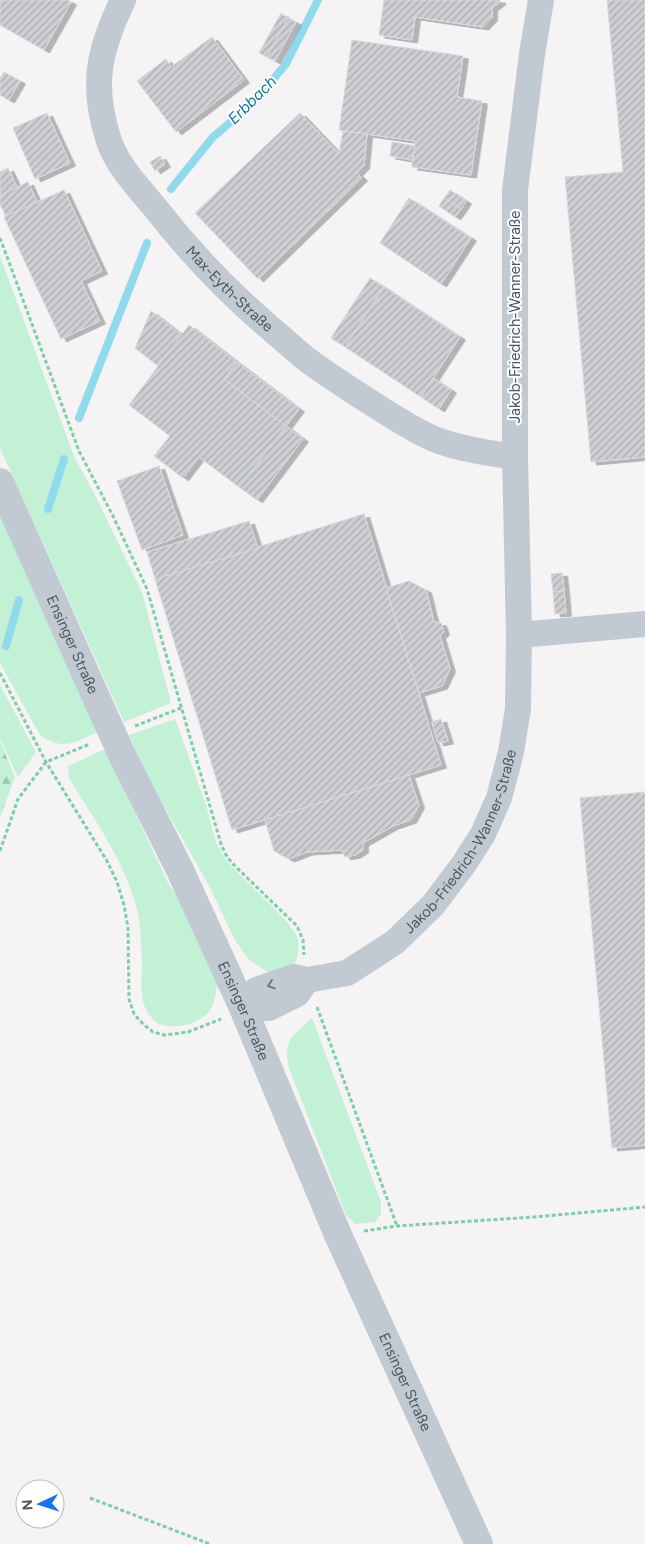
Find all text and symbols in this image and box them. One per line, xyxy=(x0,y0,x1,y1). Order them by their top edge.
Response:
water label: Erbbach xyxy=(224,72,280,128)
street label: Jakob-Friedrich-Wanner-Straße xyxy=(506,211,524,424)
street label: Max-Eyth-Straße xyxy=(182,242,277,336)
street label: Ensinger Straße xyxy=(43,592,102,697)
street label: Jakob-Friedrich-Wanner-Straße xyxy=(400,748,520,937)
street label: Ensinger Straße xyxy=(214,958,273,1063)
one-way arrow xyxy=(267,979,276,989)
street label: Ensinger Straße xyxy=(375,1330,435,1434)
north arrow xyxy=(15,1479,65,1529)
text: N xyxy=(19,1499,36,1511)

